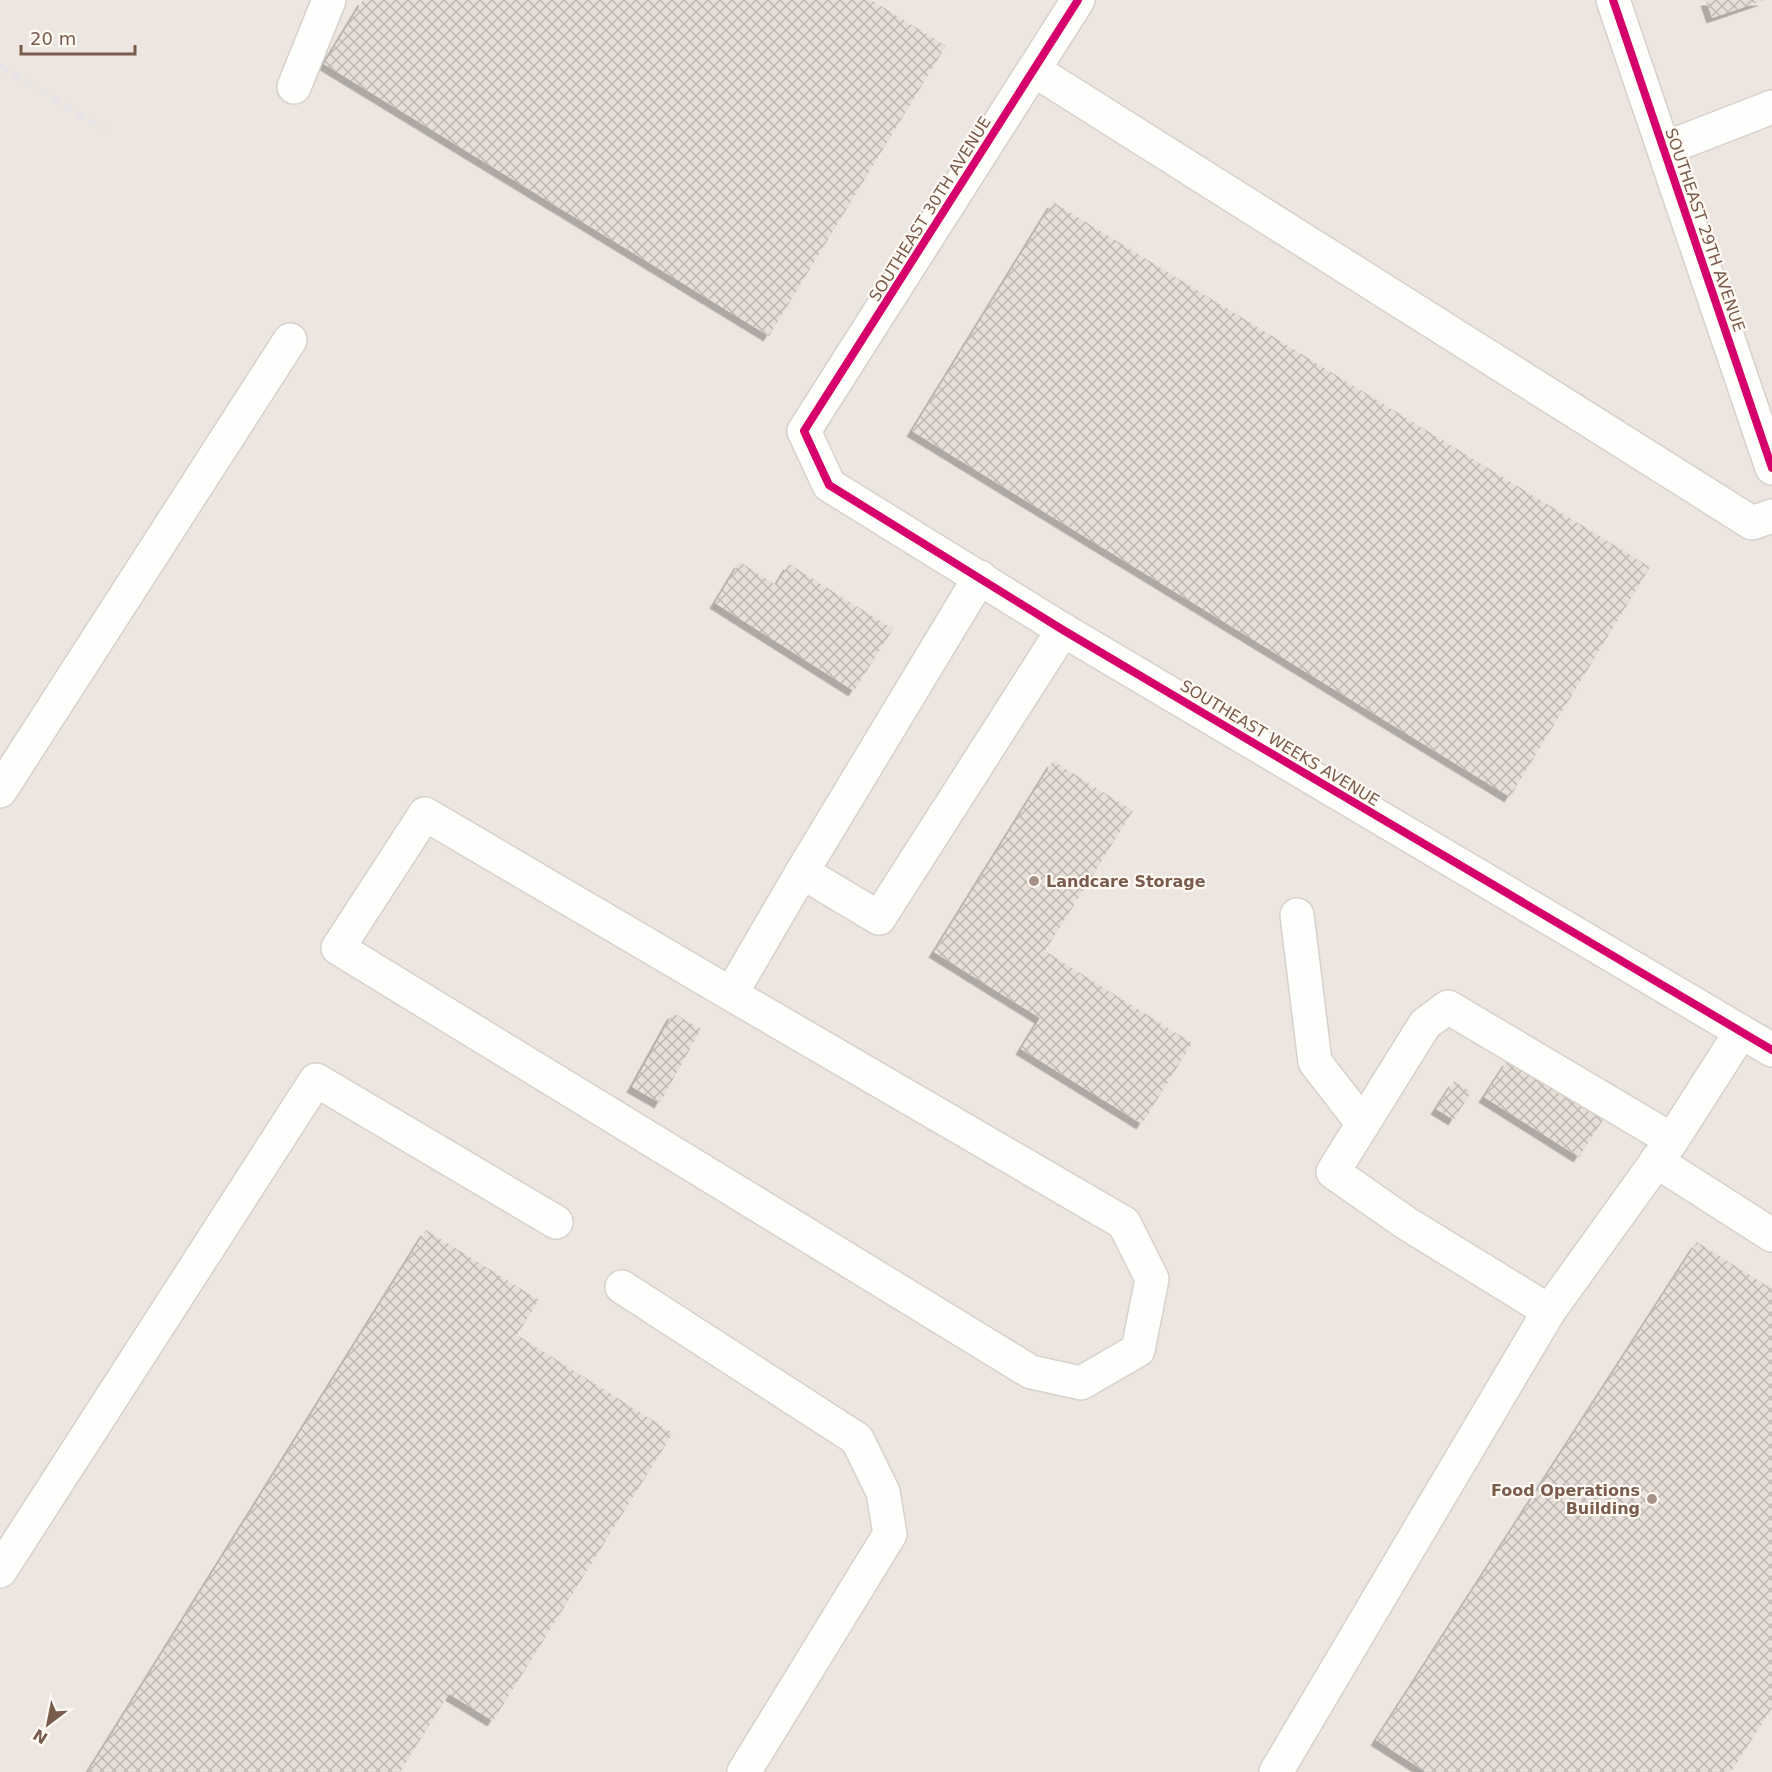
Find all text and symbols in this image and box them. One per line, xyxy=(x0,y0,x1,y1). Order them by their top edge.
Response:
scale bar xyxy=(21,18,135,56)
text: 20 m xyxy=(30,28,76,49)
street label: SOUTHEAST 30TH AVENUE xyxy=(865,113,995,305)
street label: SOUTHEAST 29TH AVENUE xyxy=(1661,126,1749,334)
street label: SOUTHEAST WEEKS AVENUE xyxy=(1177,676,1383,810)
place label: Landcare Storage xyxy=(1046,872,1206,891)
marker: Landcare Storage xyxy=(1027,874,1041,888)
place label: Food Operations Building xyxy=(1491,1481,1640,1518)
marker: Food Operations Building xyxy=(1645,1492,1659,1506)
north arrow xyxy=(18,1694,78,1754)
text: N xyxy=(30,1725,51,1748)

